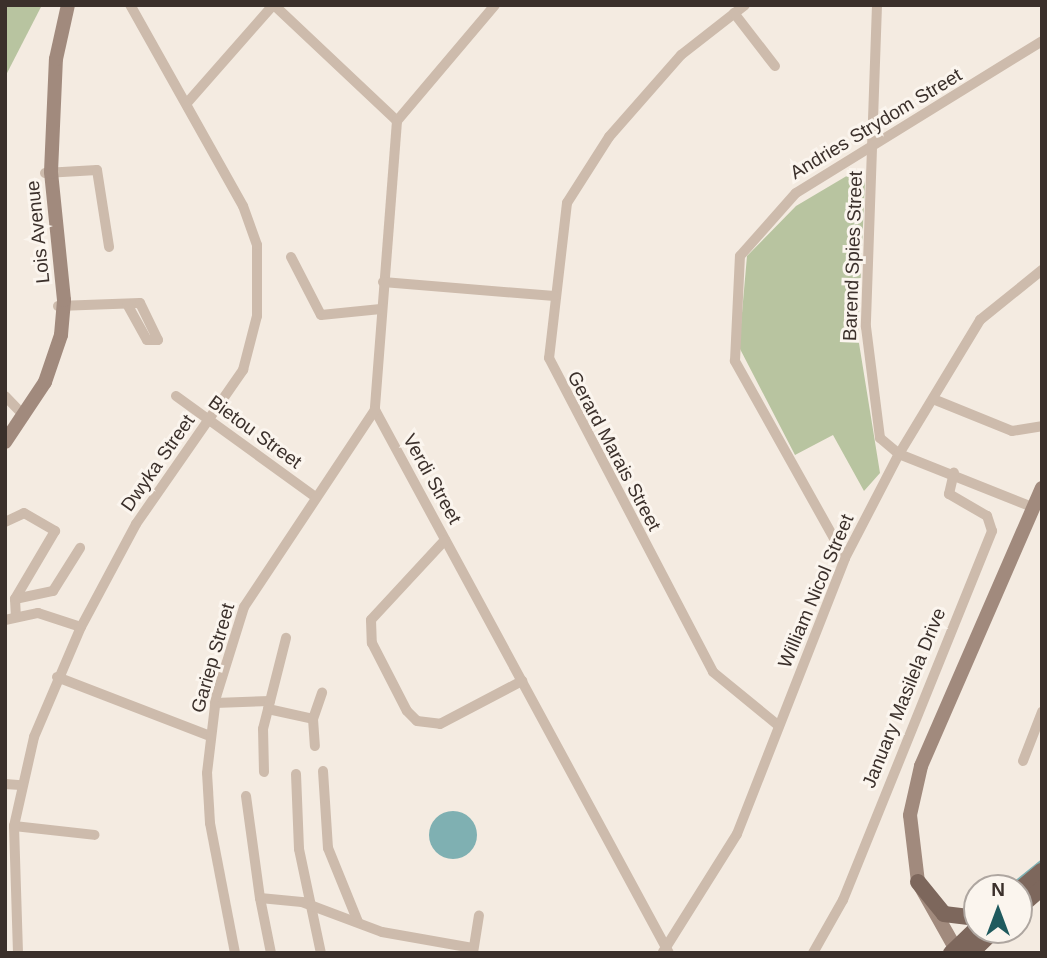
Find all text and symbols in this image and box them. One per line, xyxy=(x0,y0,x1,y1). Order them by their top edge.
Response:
street label: Andries Strydom Street xyxy=(786,64,966,184)
street label: Barend Spies Street xyxy=(839,171,867,341)
street label: Lois Avenue xyxy=(21,179,55,285)
street label: Gerard Marais Street xyxy=(562,367,666,535)
street label: Bietou Street xyxy=(204,390,306,474)
street label: Dwyka Street xyxy=(116,410,200,516)
street label: Verdi Street xyxy=(398,430,466,528)
street label: William Nicol Street xyxy=(773,511,859,671)
street label: Gariep Street xyxy=(186,601,240,715)
street label: January Masilela Drive xyxy=(857,605,951,791)
north arrow xyxy=(963,874,1033,944)
text: N xyxy=(991,879,1005,900)

